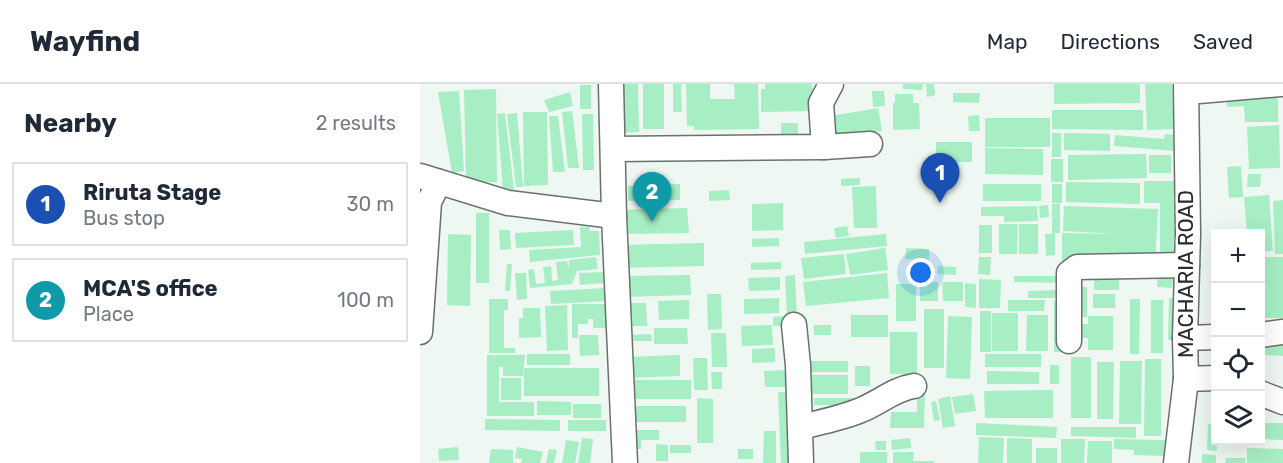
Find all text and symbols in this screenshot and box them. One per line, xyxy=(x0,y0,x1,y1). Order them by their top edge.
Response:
text: Wayfind xyxy=(30,25,140,58)
text: Map xyxy=(987,29,1028,54)
text: Directions xyxy=(1061,29,1160,54)
text: Saved xyxy=(1193,29,1253,54)
text: Nearby xyxy=(24,108,117,139)
text: 2 results xyxy=(316,111,396,135)
pin: 1 xyxy=(920,154,960,203)
pin: 2 xyxy=(632,172,672,222)
text: Riruta Stage xyxy=(83,179,221,206)
street label: MACHARIA ROAD xyxy=(1173,190,1198,358)
text: 1 xyxy=(41,192,50,216)
text: 30 m xyxy=(347,192,394,216)
text: Bus stop xyxy=(83,206,165,230)
map controls xyxy=(1211,229,1265,445)
button: + xyxy=(1211,229,1265,283)
your location xyxy=(906,258,935,287)
text: MCA'S office xyxy=(83,275,218,302)
button: − xyxy=(1211,283,1265,337)
text: 2 xyxy=(39,288,52,312)
text: 100 m xyxy=(337,288,394,312)
text: Place xyxy=(83,302,134,326)
button: locate xyxy=(1211,337,1265,391)
button: layers xyxy=(1211,391,1265,445)

